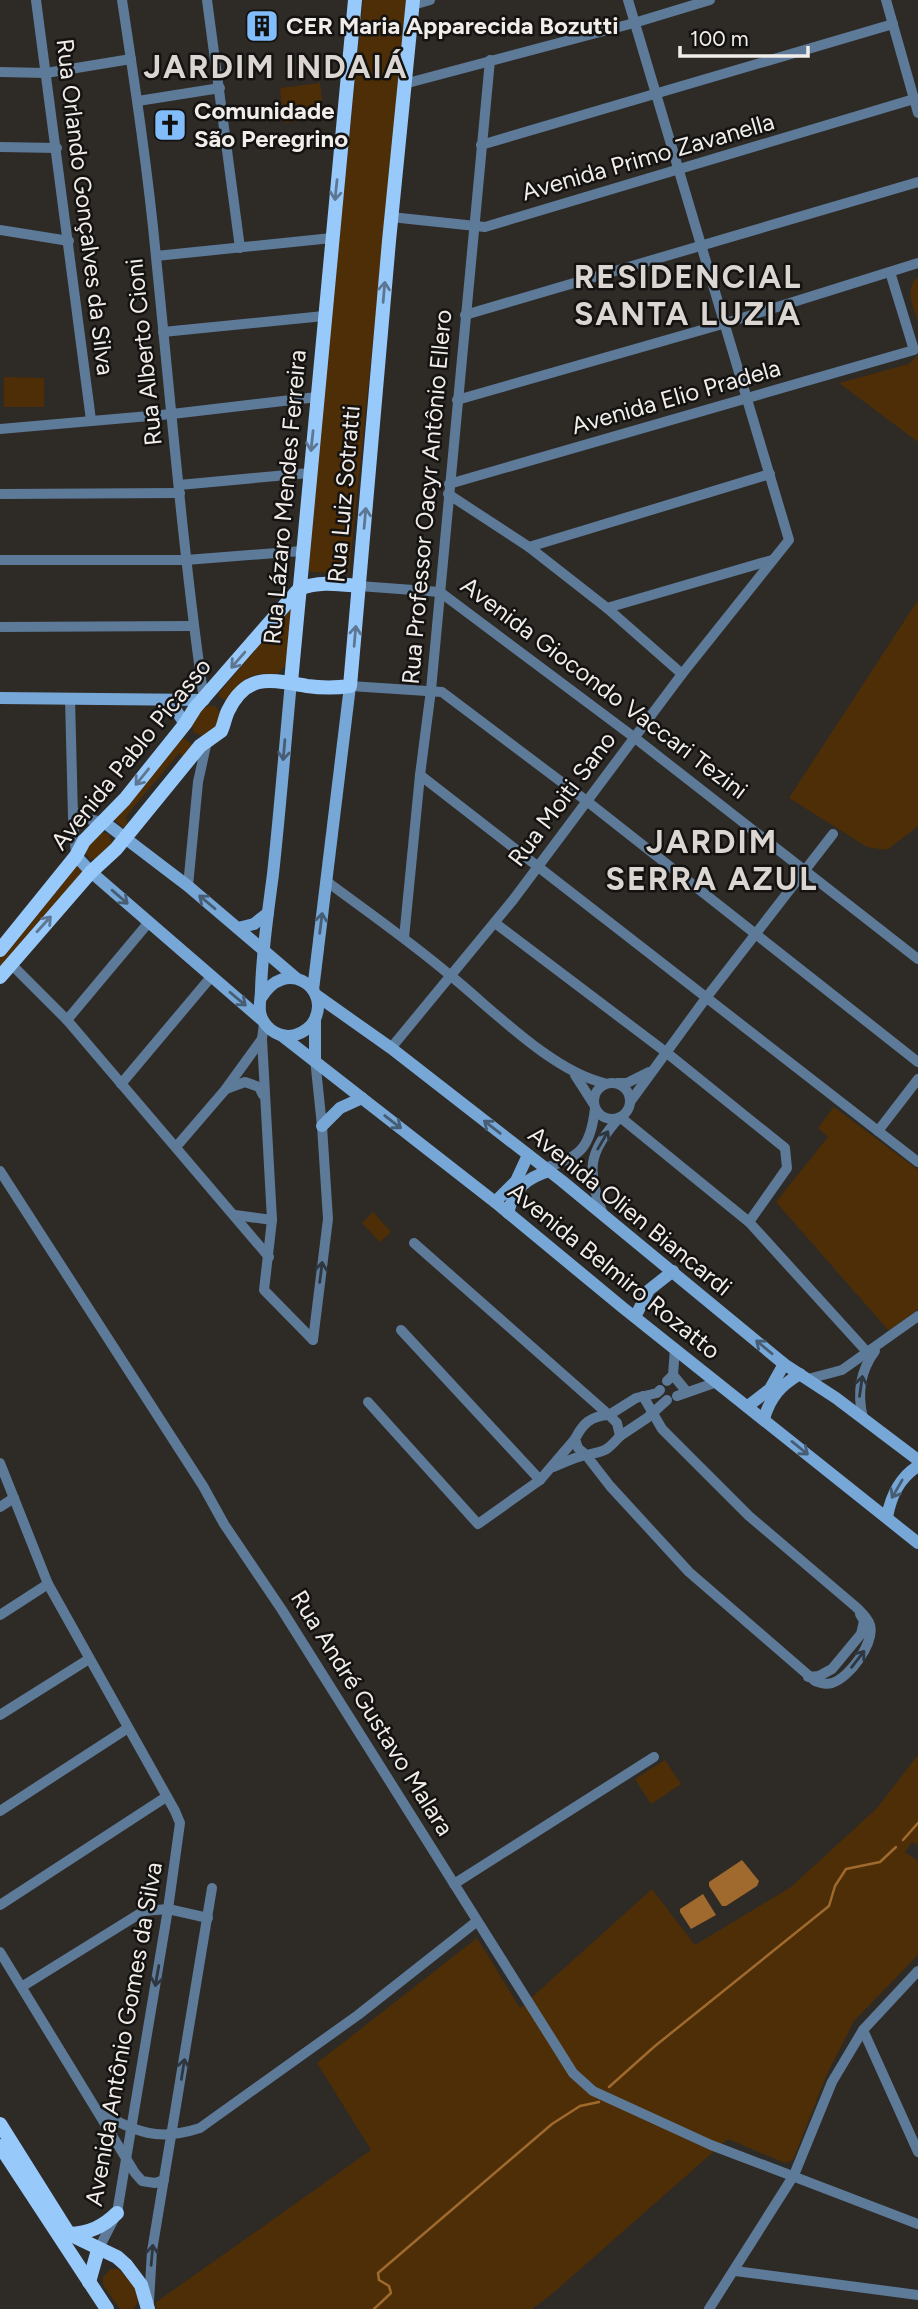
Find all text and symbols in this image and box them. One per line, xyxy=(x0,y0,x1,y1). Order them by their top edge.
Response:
building icon: CER Maria Apparecida Bozutti xyxy=(243,7,281,45)
place label: CER Maria Apparecida Bozutti xyxy=(286,11,619,40)
scale bar xyxy=(680,14,808,58)
text: 100 m xyxy=(690,26,749,51)
street label: Rua Orlando Gonçalves da Silva xyxy=(50,37,121,377)
district label: JARDIM INDAIÁ xyxy=(143,48,409,86)
place label: Comunidade São Peregrino xyxy=(194,96,348,153)
church icon: Comunidade São Peregrino xyxy=(151,106,189,144)
street label: Avenida Primo Zavanella xyxy=(518,107,777,206)
one-way arrow xyxy=(330,178,343,201)
street label: Rua Alberto Cioni xyxy=(119,257,168,447)
district label: RESIDENCIAL SANTA LUZIA xyxy=(574,258,802,333)
one-way arrow xyxy=(378,281,391,304)
street label: Rua Professor Oacyr Antônio Ellero xyxy=(396,308,457,686)
street label: Rua Lázaro Mendes Ferreira xyxy=(257,348,312,645)
street label: Avenida Elio Pradela xyxy=(568,353,784,440)
street label: Rua Luiz Sotratti xyxy=(321,404,366,584)
one-way arrow xyxy=(306,429,319,452)
one-way arrow xyxy=(359,508,372,530)
street label: Avenida Giocondo Vaccari Tezini xyxy=(455,570,753,805)
one-way arrow xyxy=(348,625,361,648)
one-way arrow xyxy=(230,650,246,668)
street label: Avenida Pablo Picasso xyxy=(44,652,217,855)
street label: Rua Moiti Sano xyxy=(502,726,622,872)
one-way arrow xyxy=(277,739,290,761)
one-way arrow xyxy=(134,768,150,786)
district label: JARDIM SERRA AZUL xyxy=(606,823,819,898)
one-way arrow xyxy=(111,889,129,905)
one-way arrow xyxy=(198,894,216,910)
one-way arrow xyxy=(315,912,328,934)
one-way arrow xyxy=(36,916,52,934)
one-way arrow xyxy=(228,991,246,1007)
one-way arrow xyxy=(383,1115,402,1130)
one-way arrow xyxy=(484,1120,502,1135)
street label: Avenida Olien Biancardi xyxy=(523,1120,738,1302)
one-way arrow xyxy=(596,1130,610,1150)
street label: Avenida Belmiro Rozatto xyxy=(502,1176,726,1365)
one-way arrow xyxy=(315,1261,328,1284)
one-way arrow xyxy=(756,1340,774,1355)
one-way arrow xyxy=(855,1375,868,1398)
one-way arrow xyxy=(791,1440,809,1456)
one-way arrow xyxy=(890,1478,904,1498)
street label: Rua André Gustavo Malara xyxy=(285,1585,460,1841)
one-way arrow xyxy=(850,1651,865,1669)
street label: Avenida Antônio Gomes da Silva xyxy=(79,1860,168,2208)
one-way arrow xyxy=(150,1964,163,1987)
one-way arrow xyxy=(177,2058,190,2081)
one-way arrow xyxy=(146,2244,159,2267)

